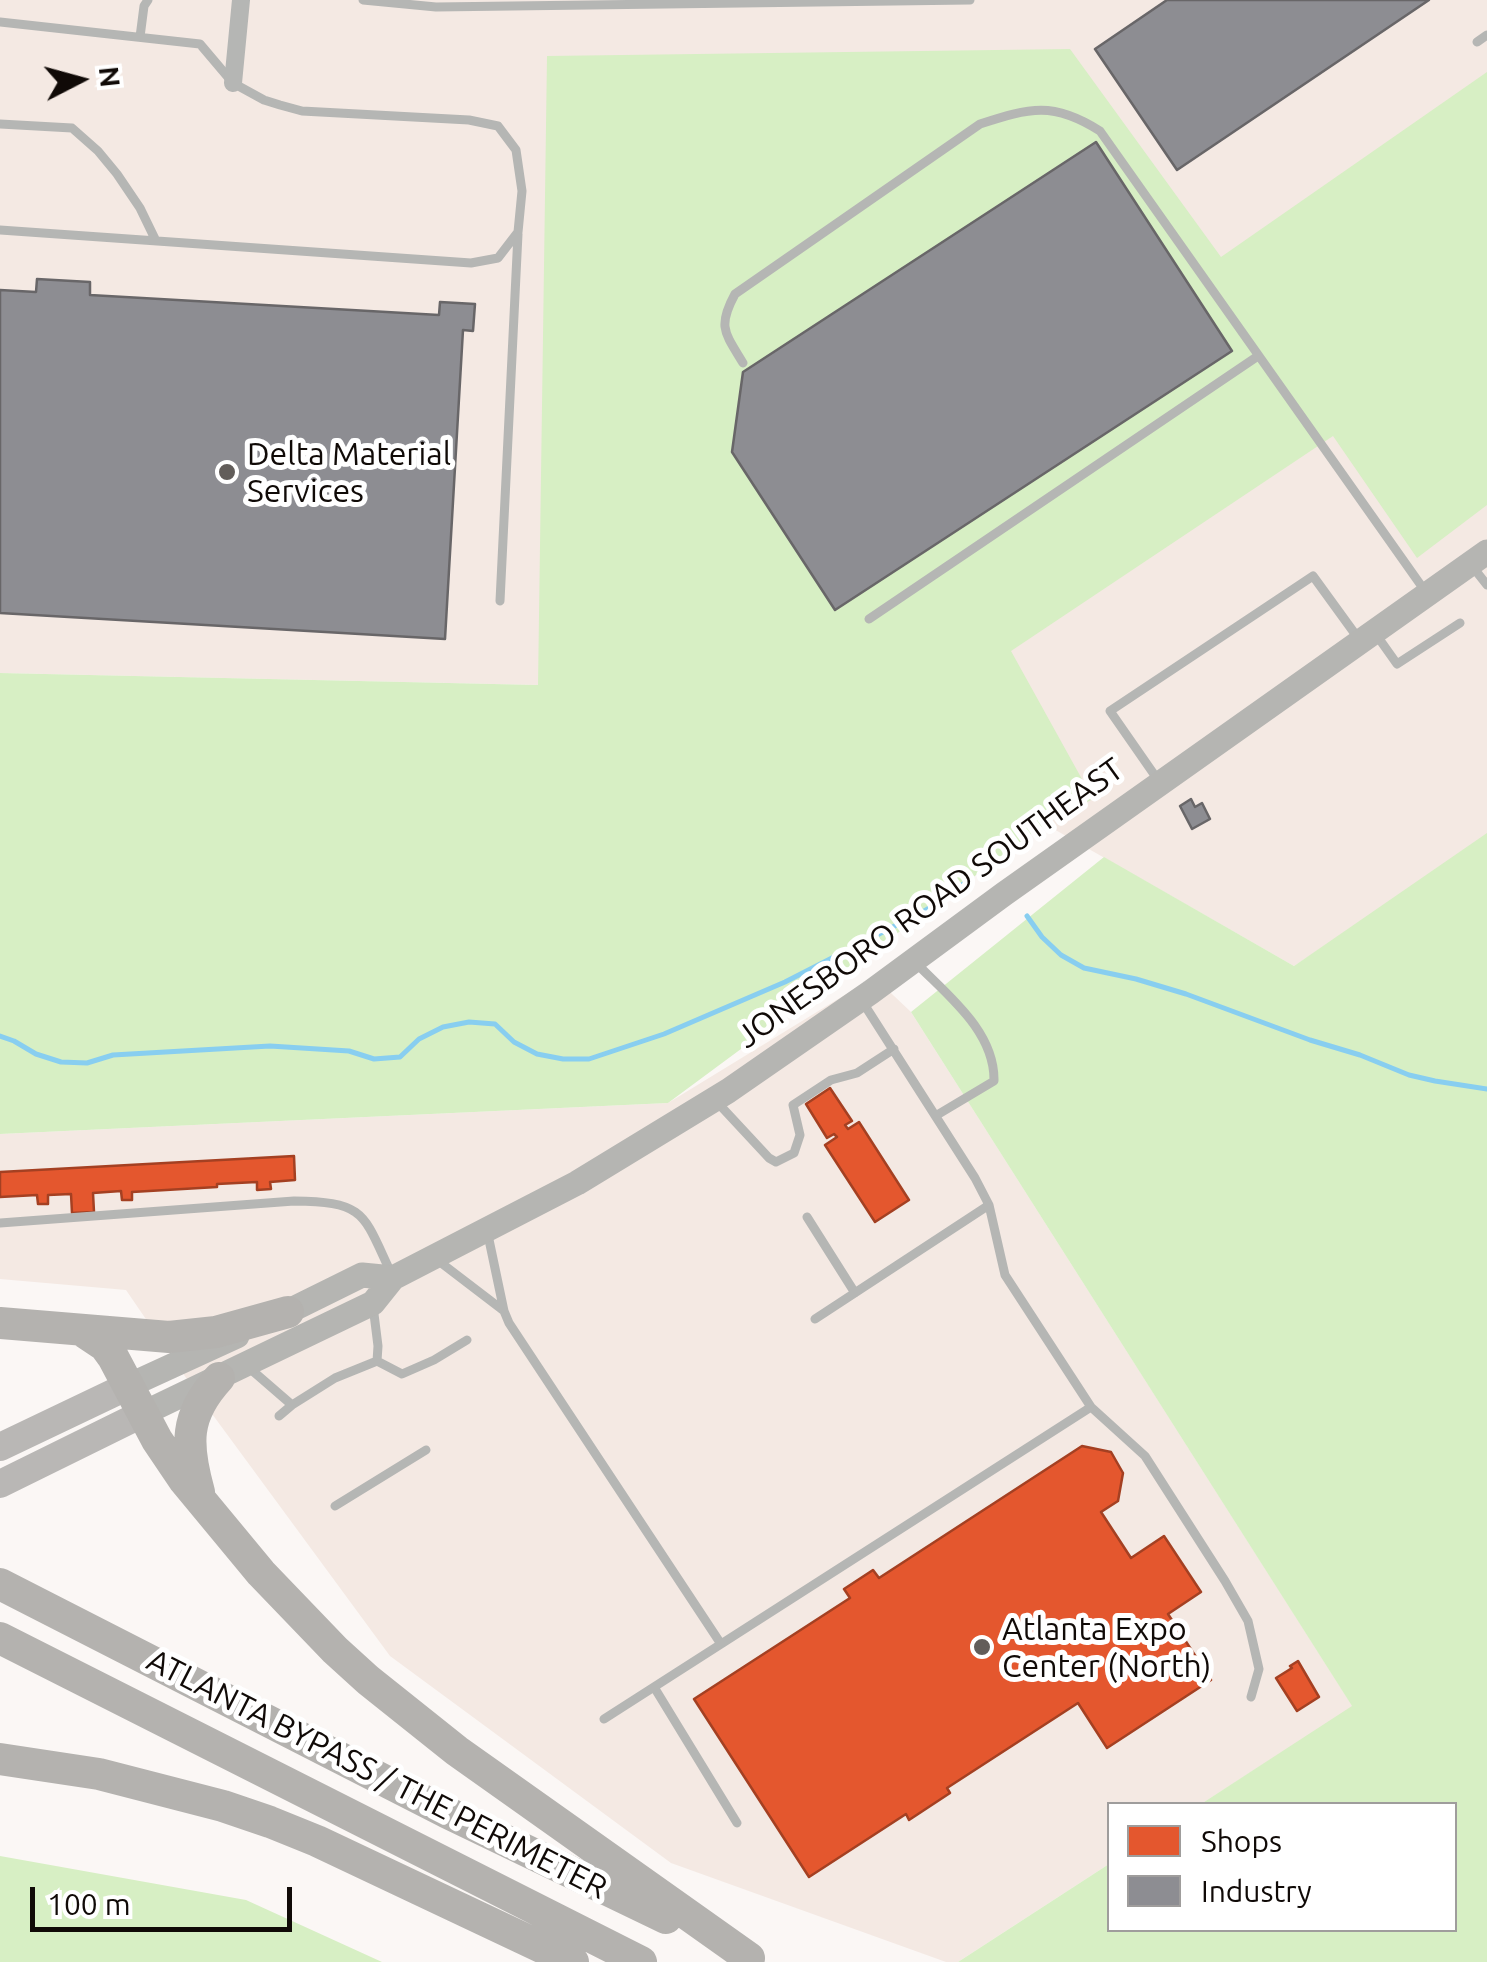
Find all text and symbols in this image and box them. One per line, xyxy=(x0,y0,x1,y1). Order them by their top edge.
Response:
north arrow xyxy=(30,30,130,130)
text: N xyxy=(94,65,127,89)
place label: Delta Material Services xyxy=(247,435,451,510)
marker: Delta Material Services xyxy=(216,461,238,483)
street label: JONESBORO ROAD SOUTHEAST xyxy=(729,750,1131,1056)
place label: Atlanta Expo Center (North) xyxy=(1002,1610,1211,1685)
marker: Atlanta Expo Center (North) xyxy=(971,1636,993,1658)
street label: ATLANTA BYPASS / THE PERIMETER xyxy=(140,1641,614,1907)
legend xyxy=(1107,1802,1457,1932)
text: Shops xyxy=(1201,1824,1282,1858)
scale bar xyxy=(35,1867,298,1929)
text: Industry xyxy=(1201,1874,1312,1908)
text: 100 m xyxy=(47,1887,131,1921)

